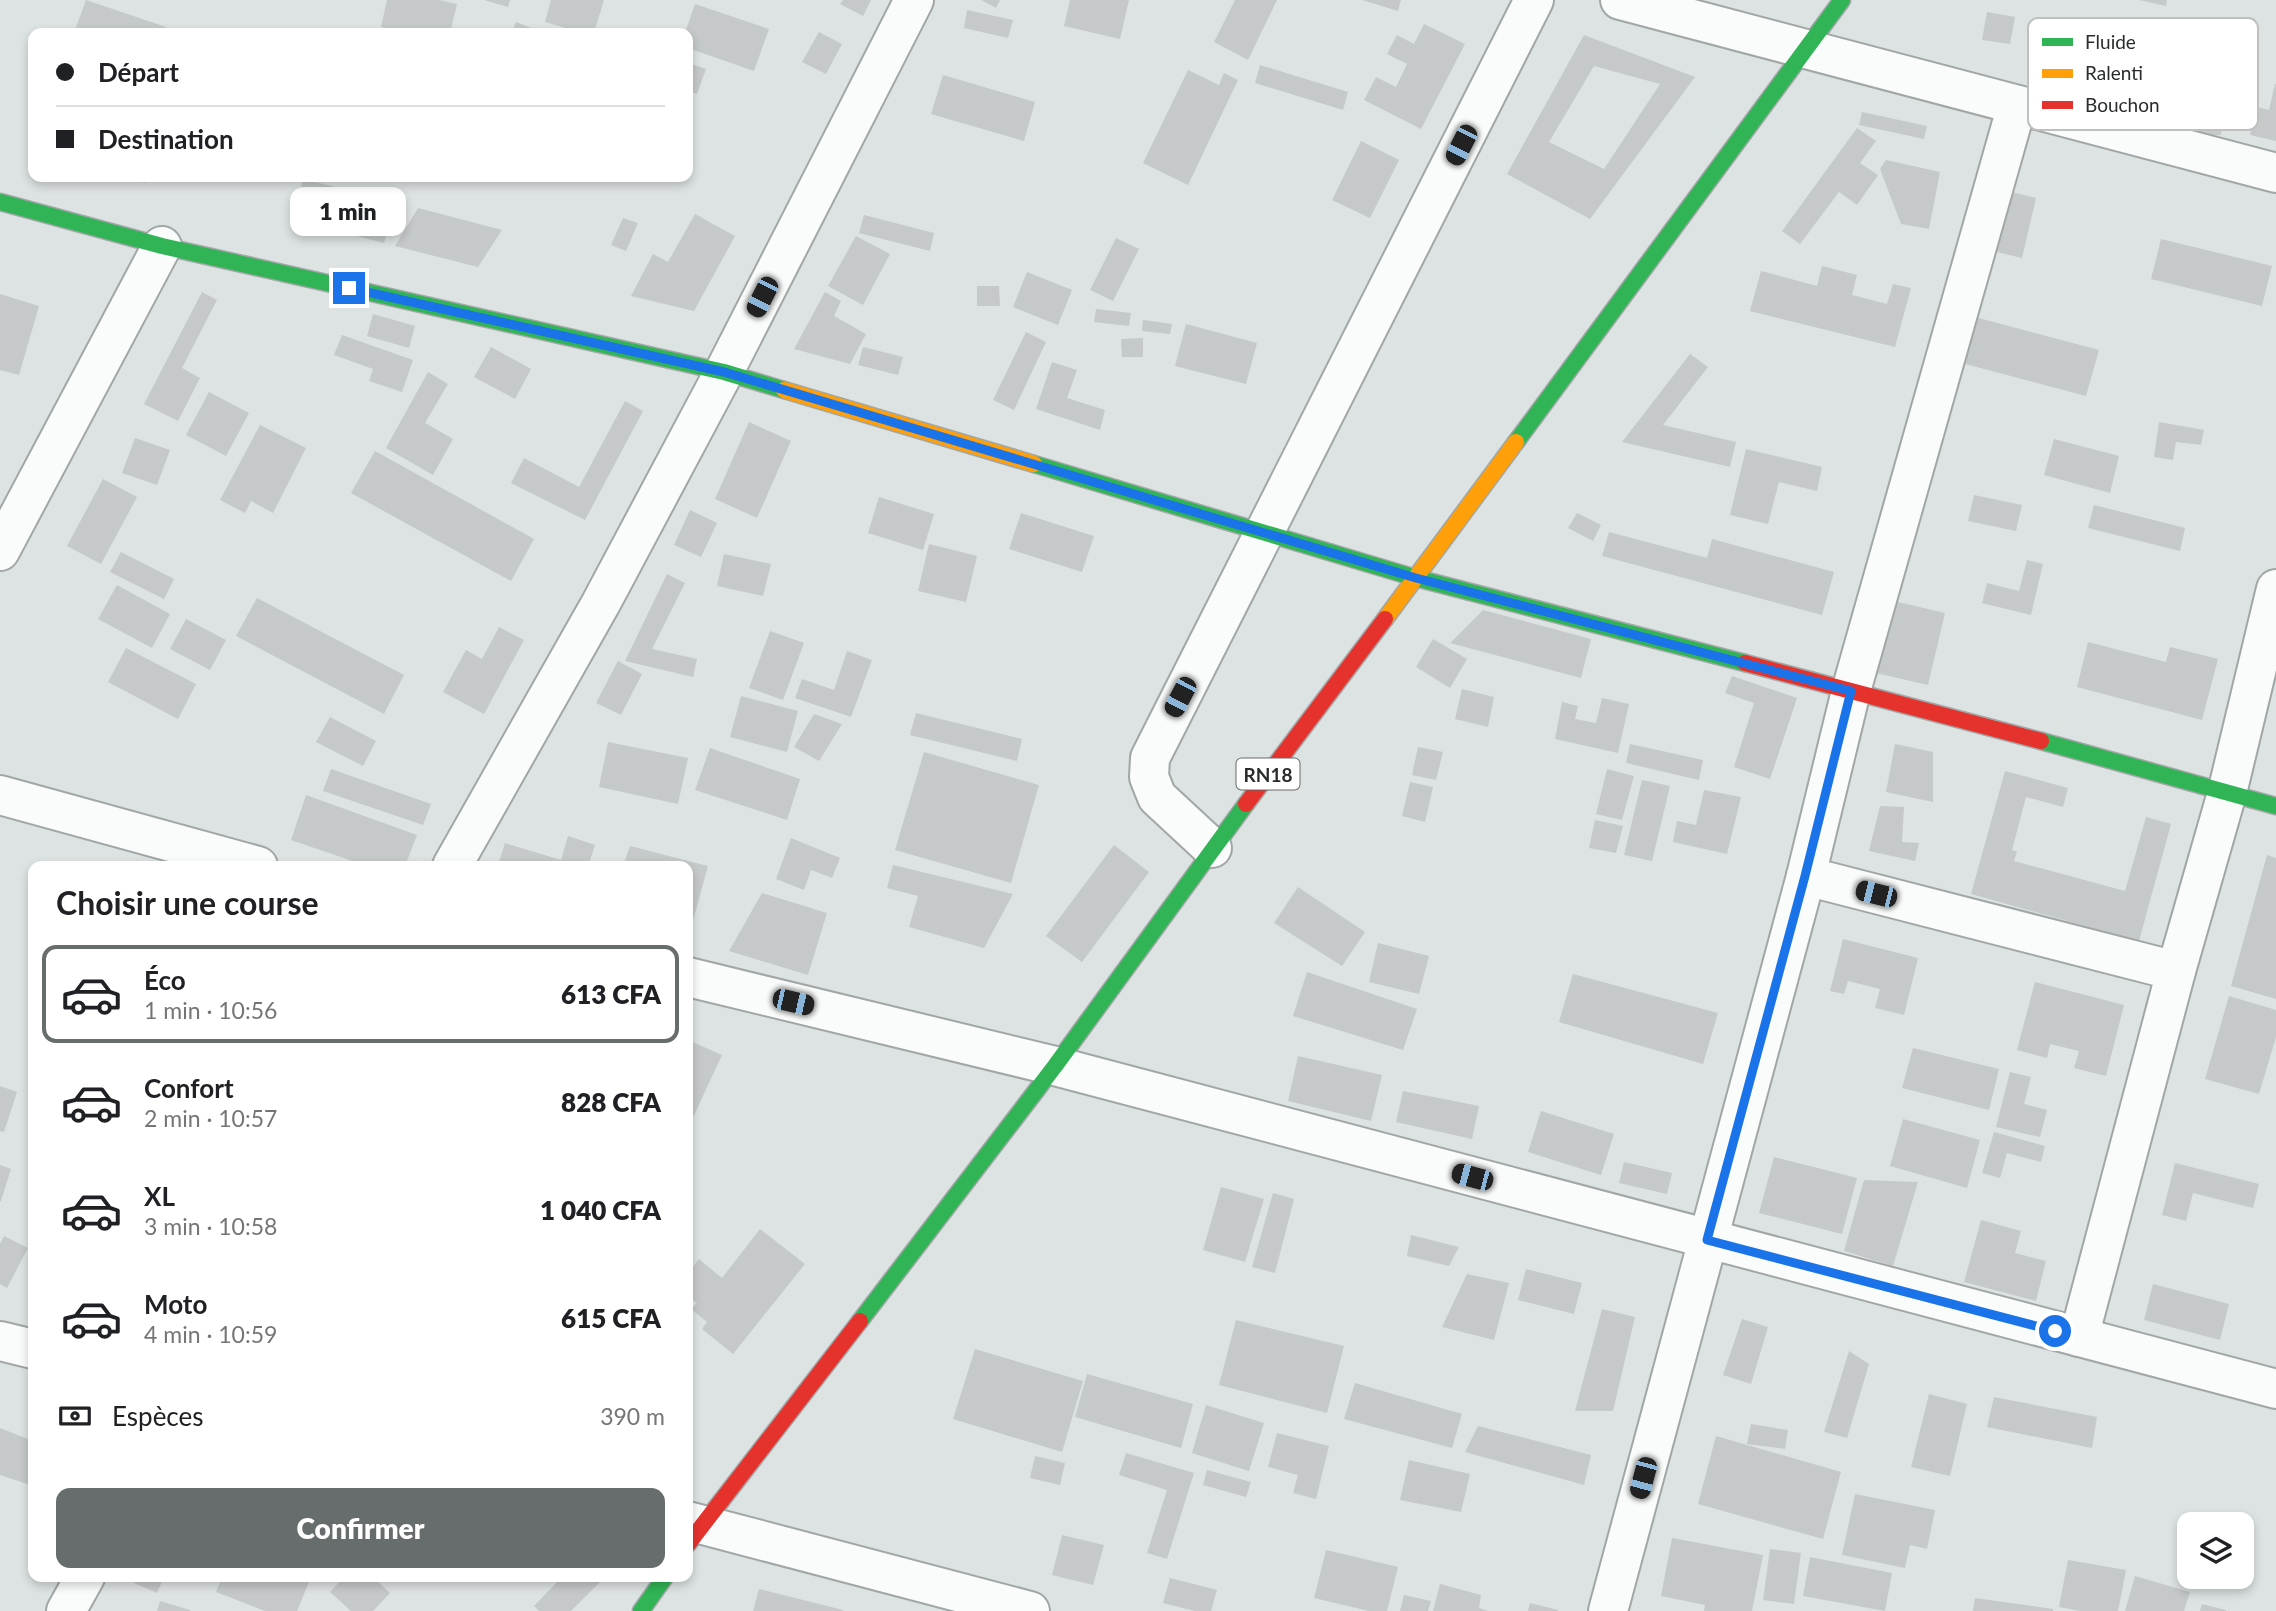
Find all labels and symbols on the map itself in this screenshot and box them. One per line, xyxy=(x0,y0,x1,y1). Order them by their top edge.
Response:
legend xyxy=(2028,18,2258,130)
text: Fluide xyxy=(2085,30,2136,53)
text: Ralenti xyxy=(2085,61,2143,84)
text: Bouchon xyxy=(2085,93,2160,116)
car xyxy=(1443,122,1480,168)
callout: 1 min xyxy=(291,187,407,236)
route end xyxy=(333,272,365,304)
car xyxy=(744,274,781,320)
car xyxy=(1161,674,1200,720)
road number: RN18 xyxy=(1236,758,1300,790)
car xyxy=(1854,879,1899,909)
car xyxy=(771,987,816,1017)
car xyxy=(1449,1161,1496,1193)
route start xyxy=(2039,1315,2071,1347)
car xyxy=(1628,1455,1659,1501)

